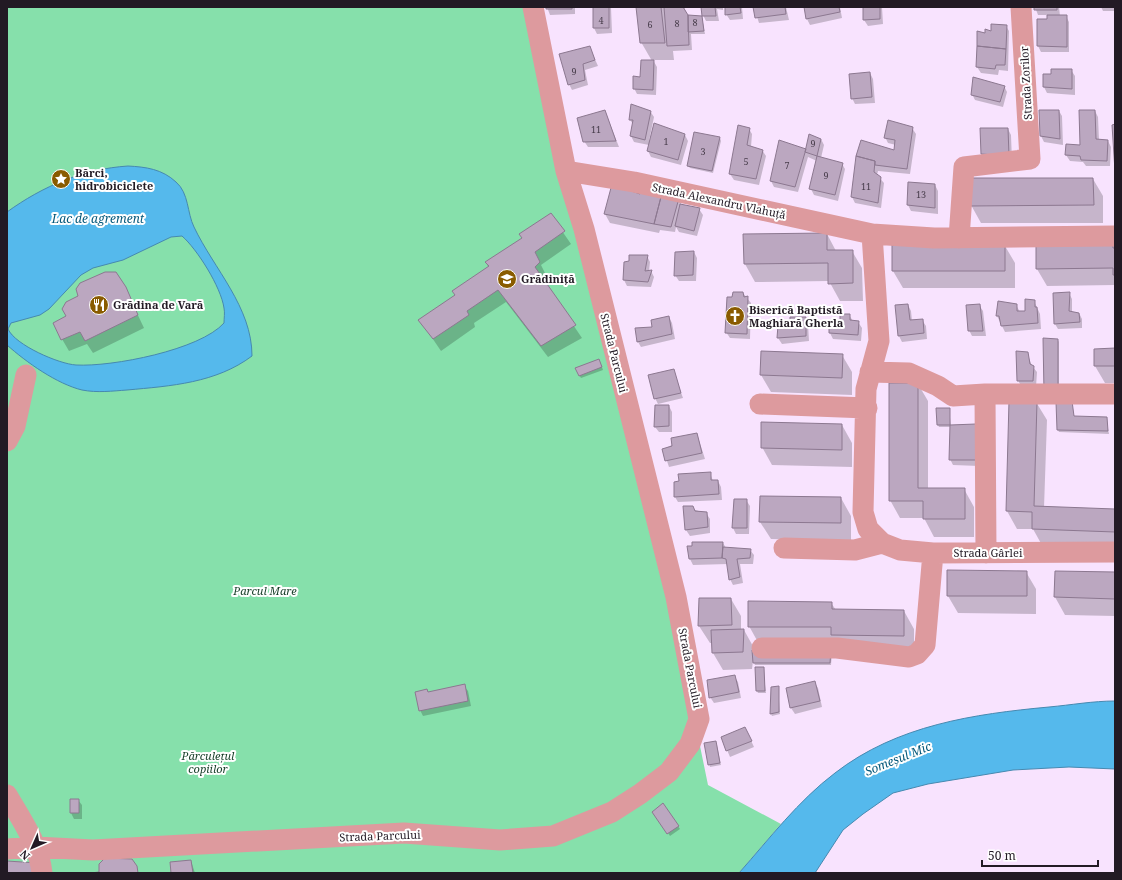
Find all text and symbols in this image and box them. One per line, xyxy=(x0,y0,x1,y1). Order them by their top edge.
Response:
house number: 4 xyxy=(598,14,604,27)
house number: 8 xyxy=(692,16,698,29)
house number: 8 xyxy=(674,17,680,30)
house number: 6 xyxy=(647,18,653,31)
street label: Strada Zorilor xyxy=(1016,45,1035,120)
house number: 9 xyxy=(571,65,577,78)
house number: 11 xyxy=(591,123,601,136)
house number: 1 xyxy=(663,135,669,148)
house number: 9 xyxy=(810,137,816,150)
house number: 3 xyxy=(700,145,706,158)
house number: 5 xyxy=(743,155,749,168)
house number: 7 xyxy=(784,159,790,172)
place label: Bărci, hidrobiciclete xyxy=(75,165,153,193)
place icon: Bărci, hidrobiciclete xyxy=(50,168,72,190)
house number: 9 xyxy=(823,169,829,182)
street label: Strada Alexandru Vlahuță xyxy=(651,179,787,222)
house number: 11 xyxy=(861,180,871,193)
house number: 13 xyxy=(916,188,926,201)
water label: Lac de agrement xyxy=(51,210,145,227)
school or university icon: Grădiniță xyxy=(496,268,518,290)
place label: Grădiniță xyxy=(521,271,575,286)
restaurant icon: Grădina de Vară xyxy=(88,294,110,316)
place label: Grădina de Vară xyxy=(113,297,204,312)
place label: Biserică Baptistă Maghiară Gherla xyxy=(749,302,844,330)
church icon: Biserică Baptistă Maghiară Gherla xyxy=(724,305,746,327)
street label: Strada Parcului xyxy=(597,312,632,395)
street label: Strada Gârlei xyxy=(954,545,1023,560)
park label: Parcul Mare xyxy=(232,583,297,598)
street label: Strada Parcului xyxy=(675,627,706,710)
water label: Someșul Mic xyxy=(862,737,934,780)
park label: Părculețul copiilor xyxy=(181,748,235,776)
street label: Strada Parcului xyxy=(339,827,421,844)
north arrow xyxy=(12,828,52,868)
scale bar xyxy=(982,842,1098,868)
text: N xyxy=(16,847,33,864)
text: 50 m xyxy=(988,847,1016,864)

